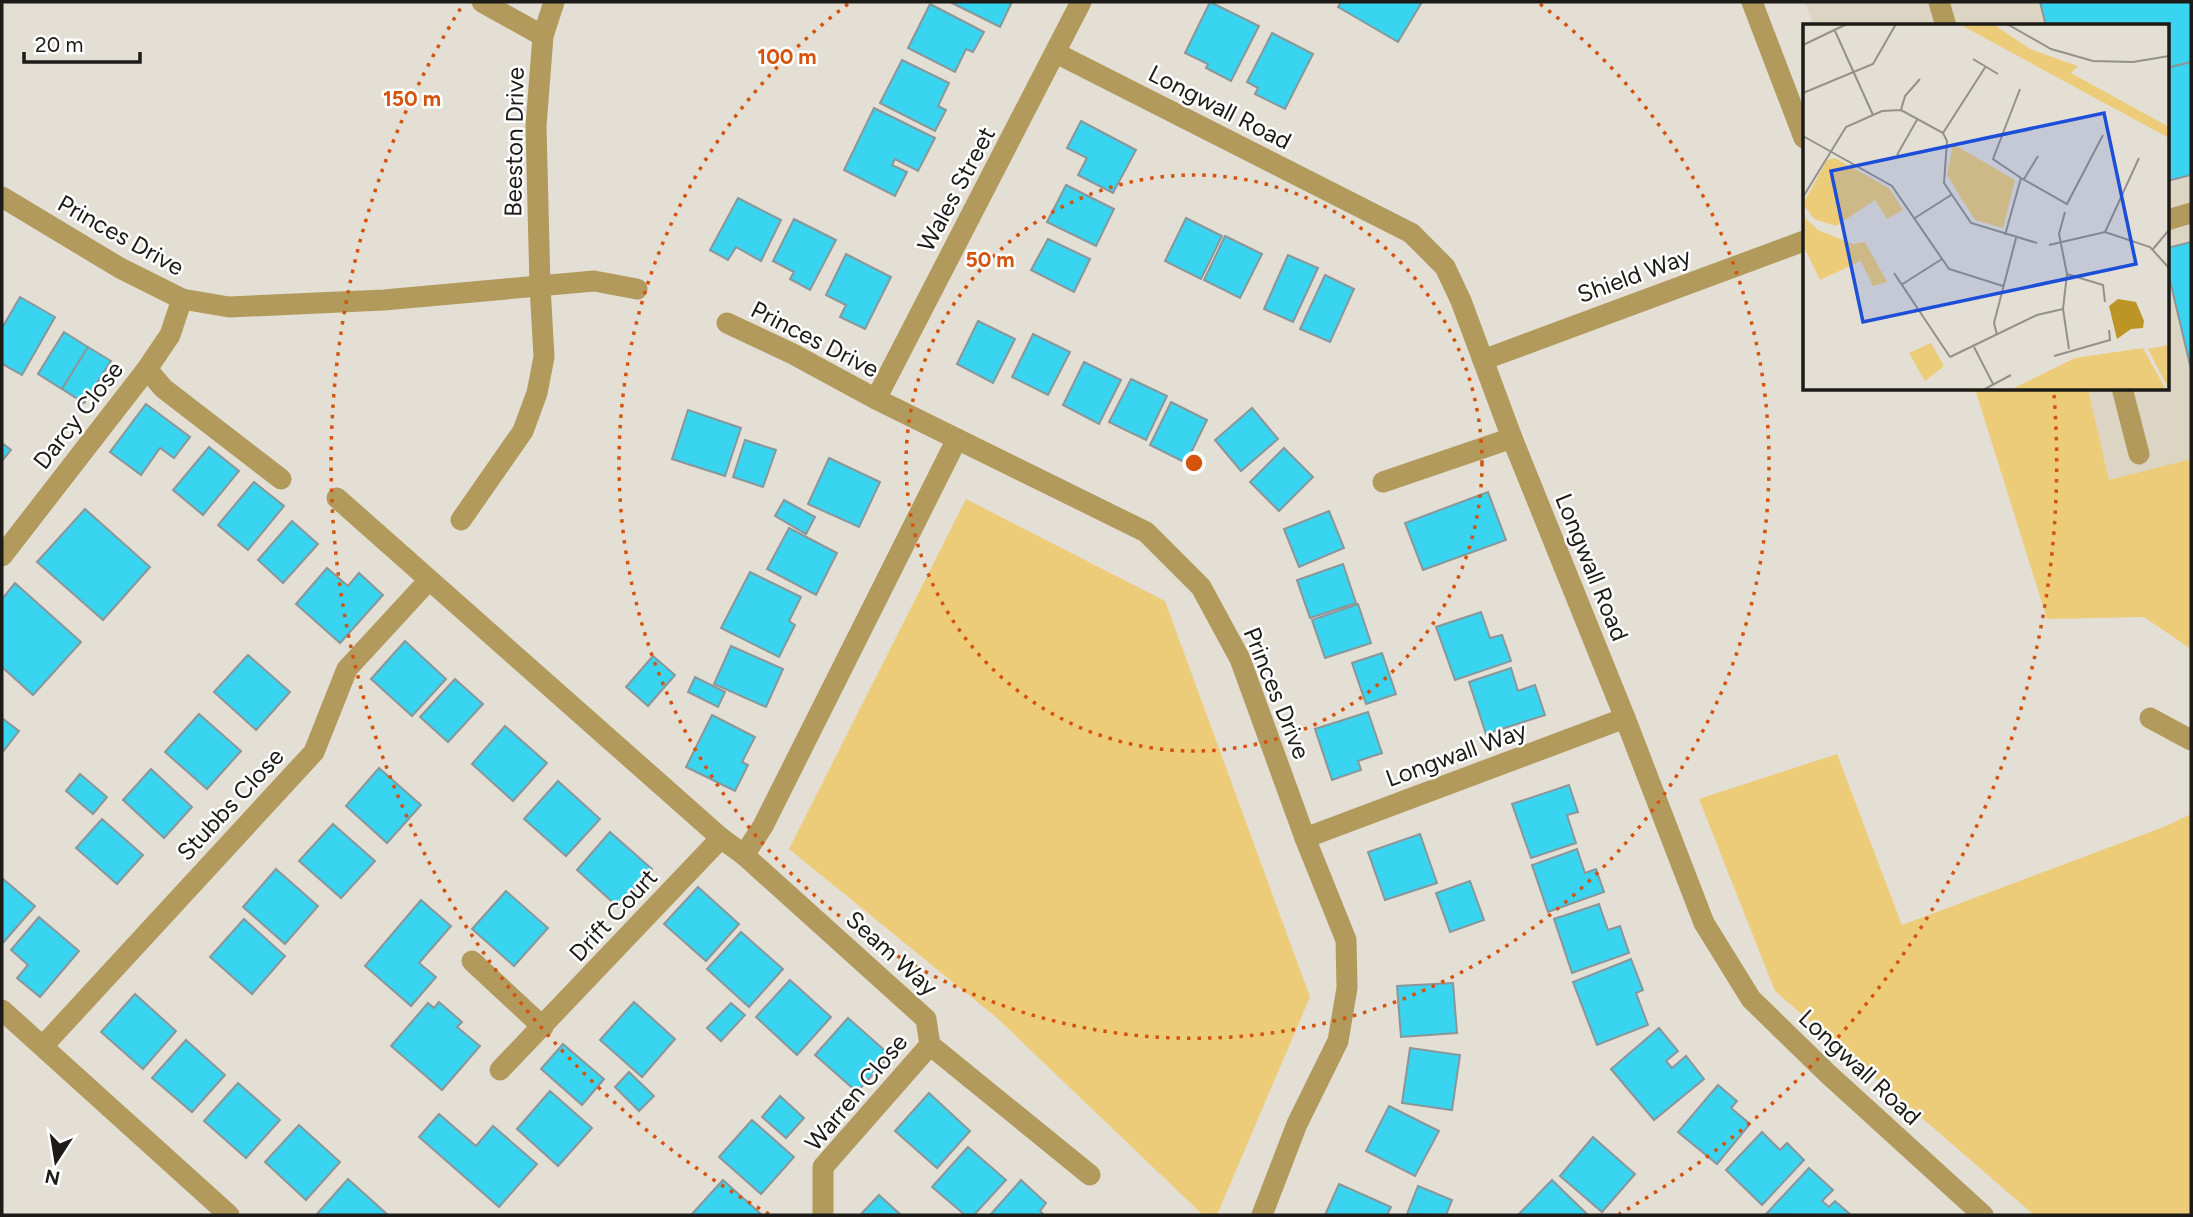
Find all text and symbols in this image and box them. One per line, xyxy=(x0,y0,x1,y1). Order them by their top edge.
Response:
scale bar xyxy=(24,21,140,65)
inset map xyxy=(1803,24,2168,390)
text: 20 m xyxy=(35,32,83,57)
text: 100 m xyxy=(757,44,817,69)
street label: Longwall Road xyxy=(1144,59,1296,155)
street label: Beeston Drive xyxy=(498,67,530,217)
text: 150 m xyxy=(383,86,441,111)
street label: Wales Street xyxy=(911,122,1001,256)
street label: Princes Drive xyxy=(53,188,189,282)
street label: Shield Way xyxy=(1573,241,1695,309)
text: 50 m xyxy=(965,247,1015,272)
street label: Princes Drive xyxy=(746,294,884,384)
street label: Darcy Close xyxy=(27,355,129,475)
centre of rings xyxy=(1182,451,1206,475)
street label: Longwall Road xyxy=(1549,489,1635,645)
street label: Princes Drive xyxy=(1237,623,1317,763)
street label: Longwall Way xyxy=(1382,715,1531,793)
street label: Stubbs Close xyxy=(171,742,289,866)
street label: Drift Court xyxy=(563,863,663,967)
street label: Seam Way xyxy=(840,904,944,1002)
street label: Longwall Road xyxy=(1793,1003,1927,1131)
street label: Warren Close xyxy=(799,1028,913,1156)
north arrow xyxy=(21,1126,91,1196)
text: N xyxy=(43,1164,62,1190)

